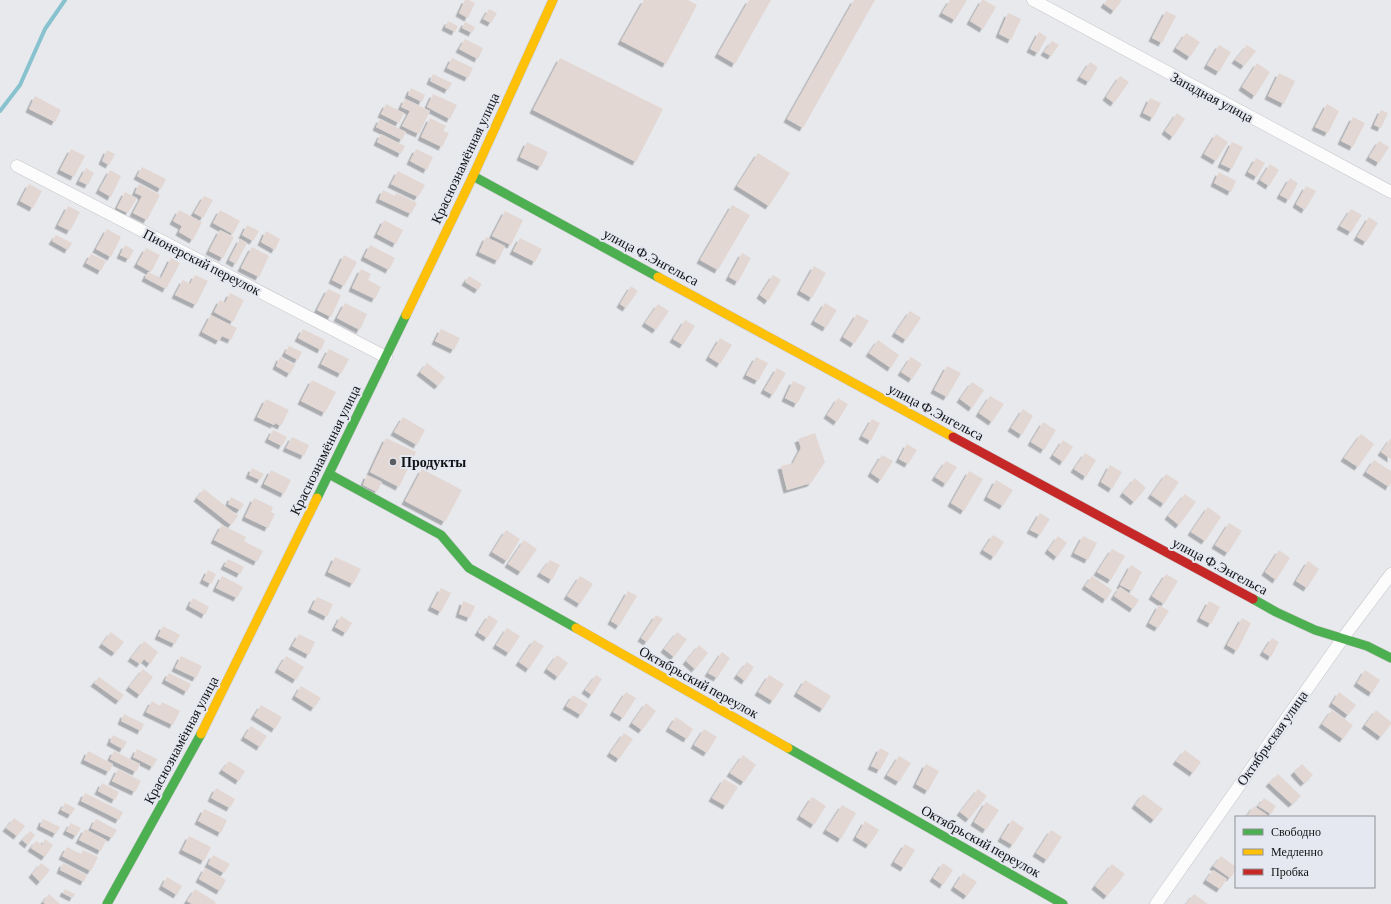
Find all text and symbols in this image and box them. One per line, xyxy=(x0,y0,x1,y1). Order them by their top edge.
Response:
street label: Западная улица xyxy=(1168,69,1257,126)
street label: Краснознамённая улица xyxy=(428,89,503,226)
street label: Пионерский переулок xyxy=(141,225,264,299)
street label: улица Ф.Энгельса xyxy=(600,225,702,289)
street label: улица Ф.Энгельса xyxy=(885,380,987,444)
street label: Краснознамённая улица xyxy=(287,382,364,518)
place label: Продукты xyxy=(401,454,466,470)
marker: Продукты xyxy=(388,457,398,467)
street label: улица Ф.Энгельса xyxy=(1169,534,1271,598)
street label: Октябрьский переулок xyxy=(637,643,762,722)
street label: Краснознамённая улица xyxy=(141,673,222,807)
street label: Октябрьская улица xyxy=(1233,687,1311,789)
street label: Октябрьский переулок xyxy=(919,802,1044,881)
legend xyxy=(1235,816,1375,888)
text: Свободно xyxy=(1271,825,1321,839)
text: Медленно xyxy=(1271,845,1323,859)
text: Пробка xyxy=(1271,865,1309,879)

